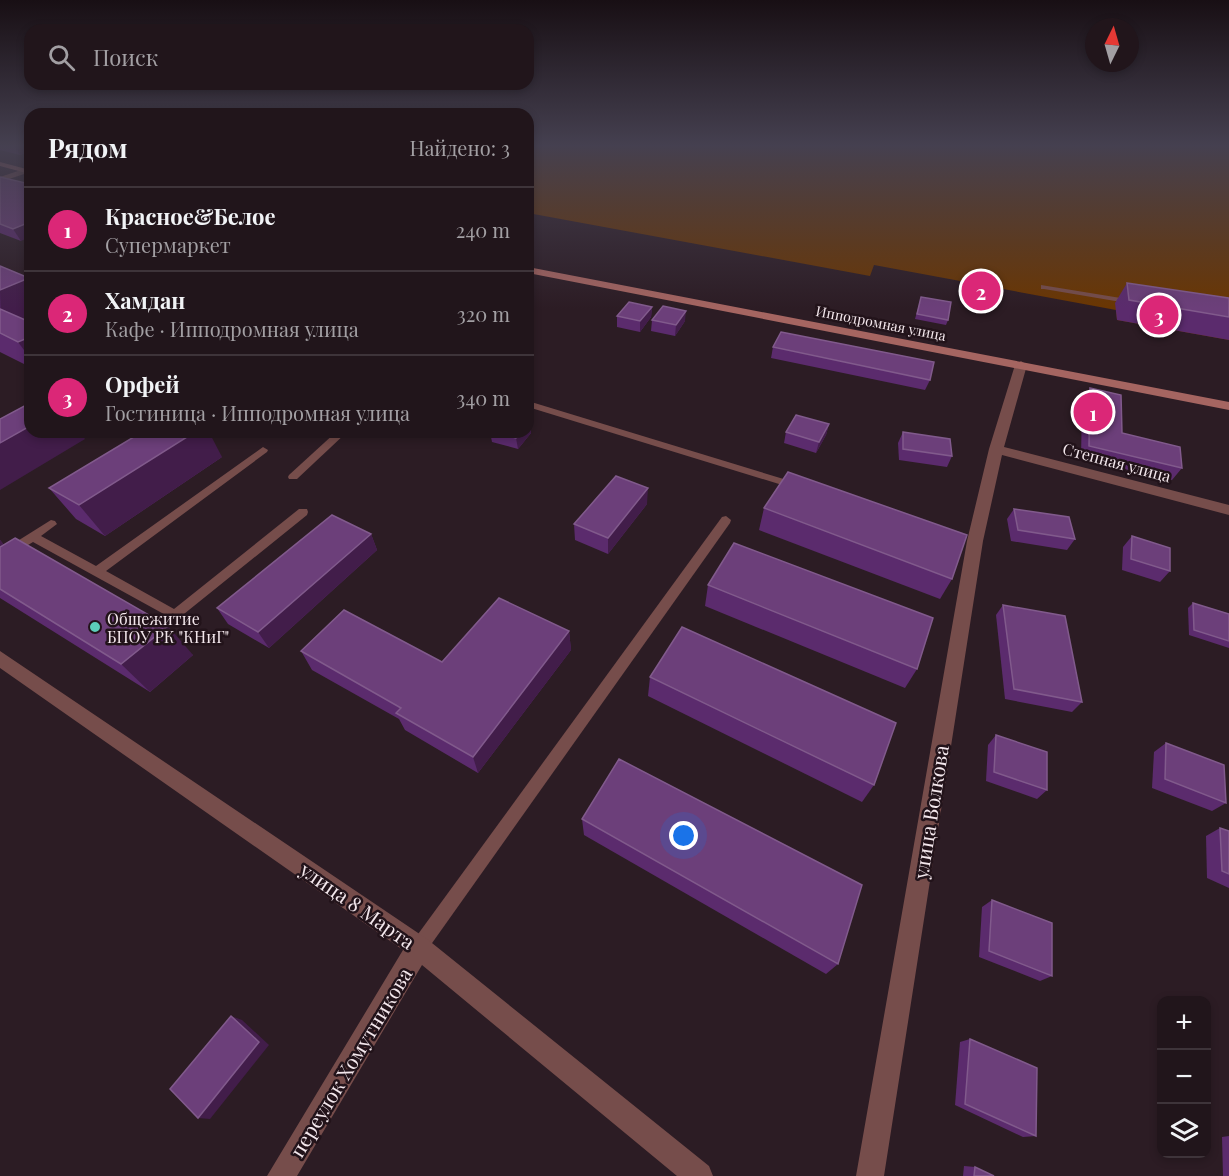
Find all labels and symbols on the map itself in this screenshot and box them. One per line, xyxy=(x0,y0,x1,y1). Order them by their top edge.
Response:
north arrow xyxy=(1085,18,1139,72)
pin: 2 xyxy=(962,268,1000,314)
pin: 3 xyxy=(1140,292,1178,338)
street label: Ипподромная улица xyxy=(814,301,948,345)
pin: 1 xyxy=(1074,390,1112,434)
street label: Степная улица xyxy=(1061,437,1173,487)
place label: Общежитие БПОУ РК "КНиГ" xyxy=(107,608,229,647)
marker: Общежитие БПОУ РК "КНиГ" xyxy=(88,620,102,634)
street label: улица Волкова xyxy=(906,743,954,882)
your location xyxy=(669,821,698,850)
street label: улица 8 Марта xyxy=(294,855,421,955)
street label: переулок Хомутникова xyxy=(283,962,417,1162)

